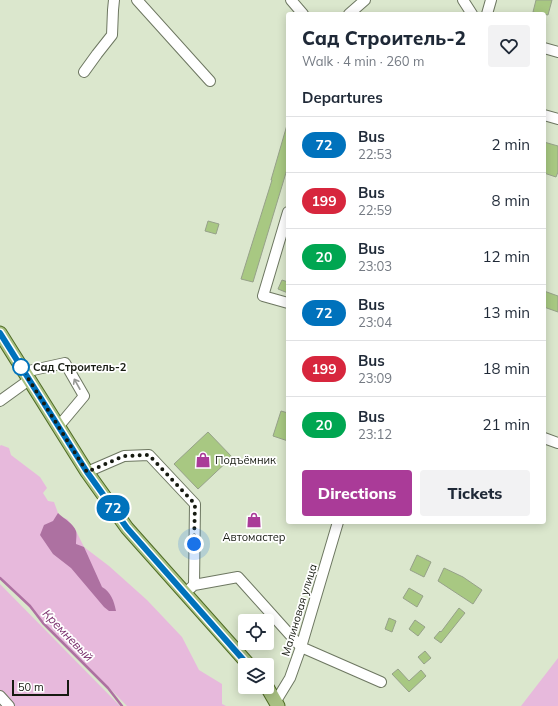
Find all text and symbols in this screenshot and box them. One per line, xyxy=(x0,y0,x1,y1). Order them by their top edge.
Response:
button: heart xyxy=(488,25,530,67)
text: Сад Строитель-2 xyxy=(302,26,466,50)
text: Walk · 4 min · 260 m xyxy=(302,53,424,69)
text: Departures xyxy=(302,88,383,107)
text: Bus xyxy=(358,127,385,146)
text: 2 min xyxy=(492,135,530,154)
text: 72 xyxy=(316,136,332,154)
text: 22:53 xyxy=(358,146,392,162)
text: Bus xyxy=(358,183,385,202)
text: 8 min xyxy=(492,191,530,210)
text: 199 xyxy=(311,192,337,210)
text: 22:59 xyxy=(358,202,392,218)
text: Bus xyxy=(358,239,385,258)
text: 12 min xyxy=(483,247,530,266)
text: 20 xyxy=(316,248,332,266)
text: 23:03 xyxy=(358,258,392,274)
text: Bus xyxy=(358,295,385,314)
text: 13 min xyxy=(483,303,530,322)
text: 72 xyxy=(316,304,332,322)
text: 23:04 xyxy=(358,314,392,330)
text: Bus xyxy=(358,351,385,370)
marker: Сад Строитель-2 xyxy=(12,358,30,376)
text: 18 min xyxy=(483,359,530,378)
place label: Сад Строитель-2 xyxy=(33,360,127,374)
text: 199 xyxy=(311,360,337,378)
text: 23:09 xyxy=(358,370,392,386)
one-way arrow xyxy=(73,379,80,391)
text: Bus xyxy=(358,407,385,426)
text: 21 min xyxy=(483,415,530,434)
text: 20 xyxy=(316,416,332,434)
text: 23:12 xyxy=(358,426,392,442)
shop icon: Подъёмник xyxy=(194,451,212,469)
place label: Подъёмник xyxy=(215,453,276,467)
button: Directions xyxy=(302,470,412,516)
button: Tickets xyxy=(420,470,530,516)
line badge: 72 xyxy=(95,495,131,521)
text: 72 xyxy=(105,499,121,517)
shop icon: Автомастер xyxy=(245,511,263,529)
place label: Автомастер xyxy=(222,530,286,544)
your location xyxy=(184,534,204,554)
street label: Малиновая улица xyxy=(278,562,320,658)
water label: Кремневый xyxy=(39,606,97,664)
map controls xyxy=(238,614,274,694)
button: locate xyxy=(238,614,274,650)
button: layers xyxy=(238,658,274,694)
scale bar xyxy=(12,678,69,697)
text: 50 m xyxy=(18,680,44,694)

